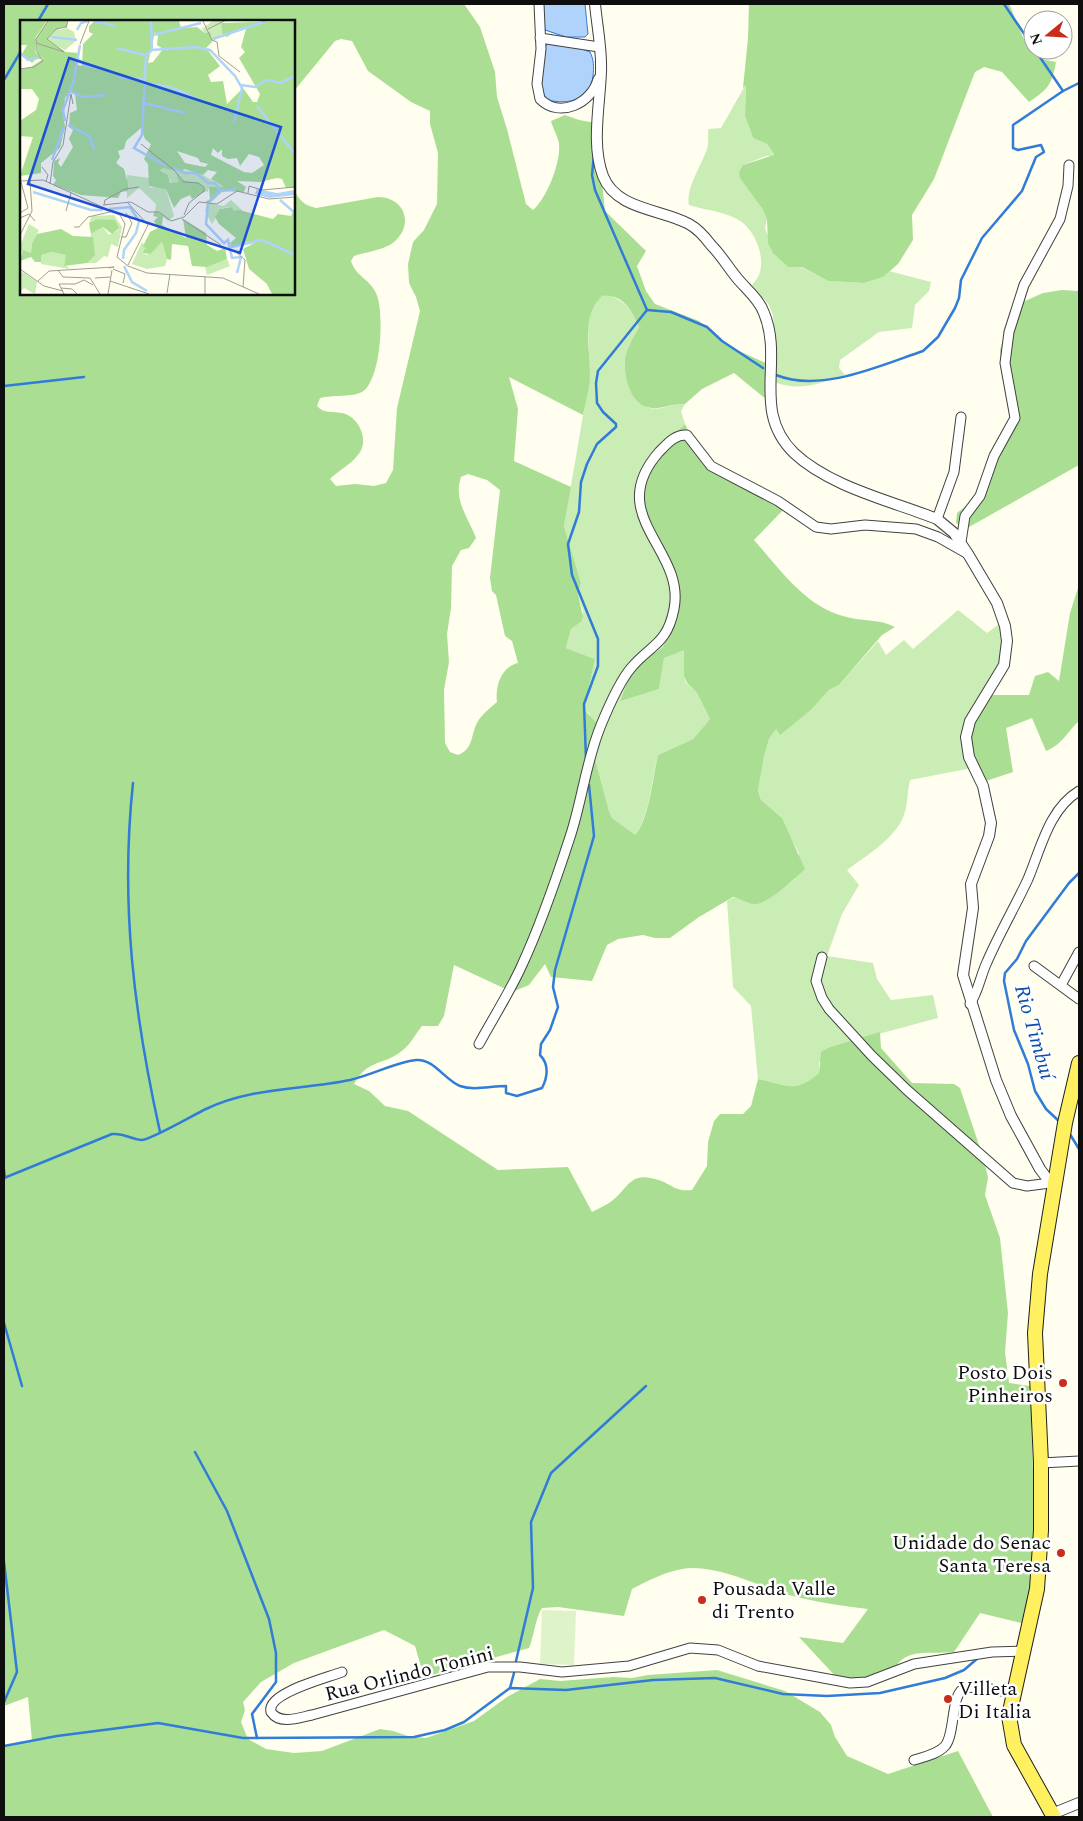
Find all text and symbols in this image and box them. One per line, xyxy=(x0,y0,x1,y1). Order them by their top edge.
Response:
north arrow xyxy=(1023,10,1073,60)
inset map xyxy=(20,20,295,295)
text: N xyxy=(1024,30,1048,48)
water label: Rio Timbuí xyxy=(1005,981,1063,1085)
place label: Posto Dois Pinheiros xyxy=(957,1358,1053,1411)
marker: Posto Dois Pinheiros xyxy=(1057,1377,1069,1389)
place label: Unidade do Senac Santa Teresa xyxy=(892,1528,1051,1581)
marker: Unidade do Senac Santa Teresa xyxy=(1055,1547,1067,1559)
place label: Pousada Valle di Trento xyxy=(712,1574,836,1627)
marker: Pousada Valle di Trento xyxy=(696,1594,708,1606)
street label: Rua Orlindo Tonini xyxy=(322,1638,497,1709)
place label: Villeta Di Italia xyxy=(958,1674,1031,1727)
marker: Villeta Di Italia xyxy=(942,1693,954,1705)

